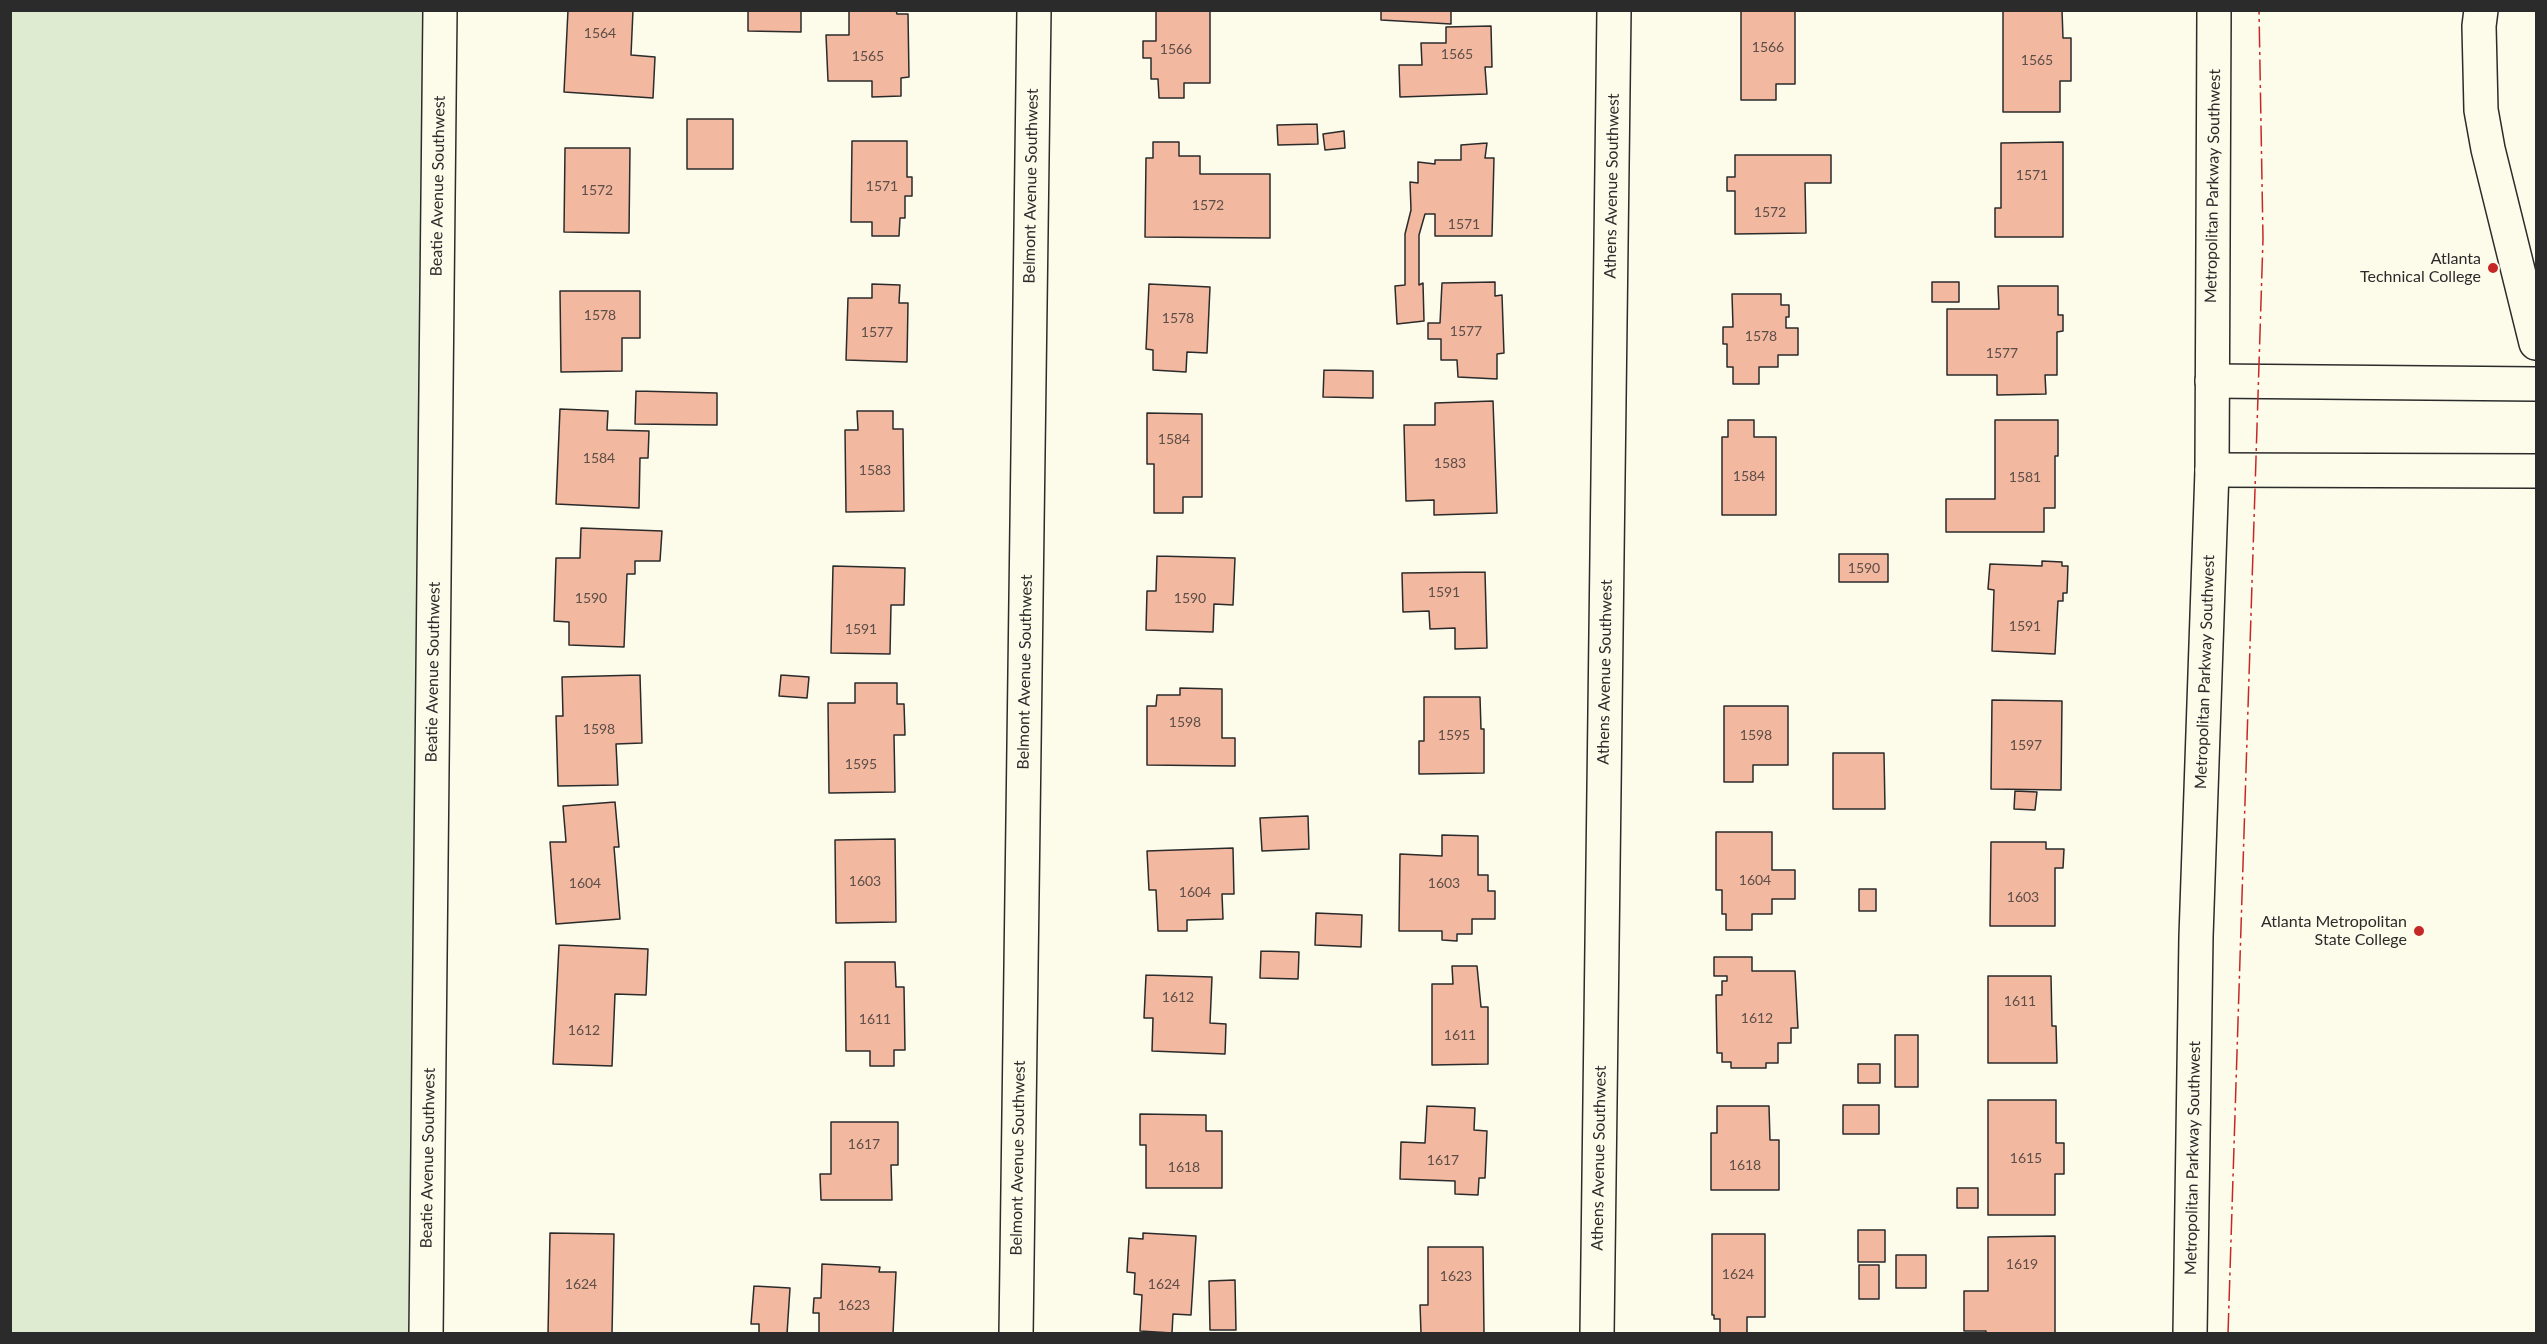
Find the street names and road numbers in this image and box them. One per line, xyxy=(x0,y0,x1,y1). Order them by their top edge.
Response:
street label: Metropolitan Parkway Southwest xyxy=(2201,69,2225,303)
street label: Belmont Avenue Southwest xyxy=(1020,88,1042,284)
street label: Athens Avenue Southwest xyxy=(1601,93,1623,279)
street label: Beatie Avenue Southwest xyxy=(427,95,449,277)
street label: Metropolitan Parkway Southwest xyxy=(2191,555,2219,789)
street label: Belmont Avenue Southwest xyxy=(1014,574,1036,770)
street label: Athens Avenue Southwest xyxy=(1594,579,1616,765)
street label: Beatie Avenue Southwest xyxy=(422,581,444,763)
street label: Metropolitan Parkway Southwest xyxy=(2181,1041,2205,1275)
street label: Belmont Avenue Southwest xyxy=(1007,1060,1029,1256)
street label: Athens Avenue Southwest xyxy=(1588,1065,1610,1251)
street label: Beatie Avenue Southwest xyxy=(417,1067,439,1249)

